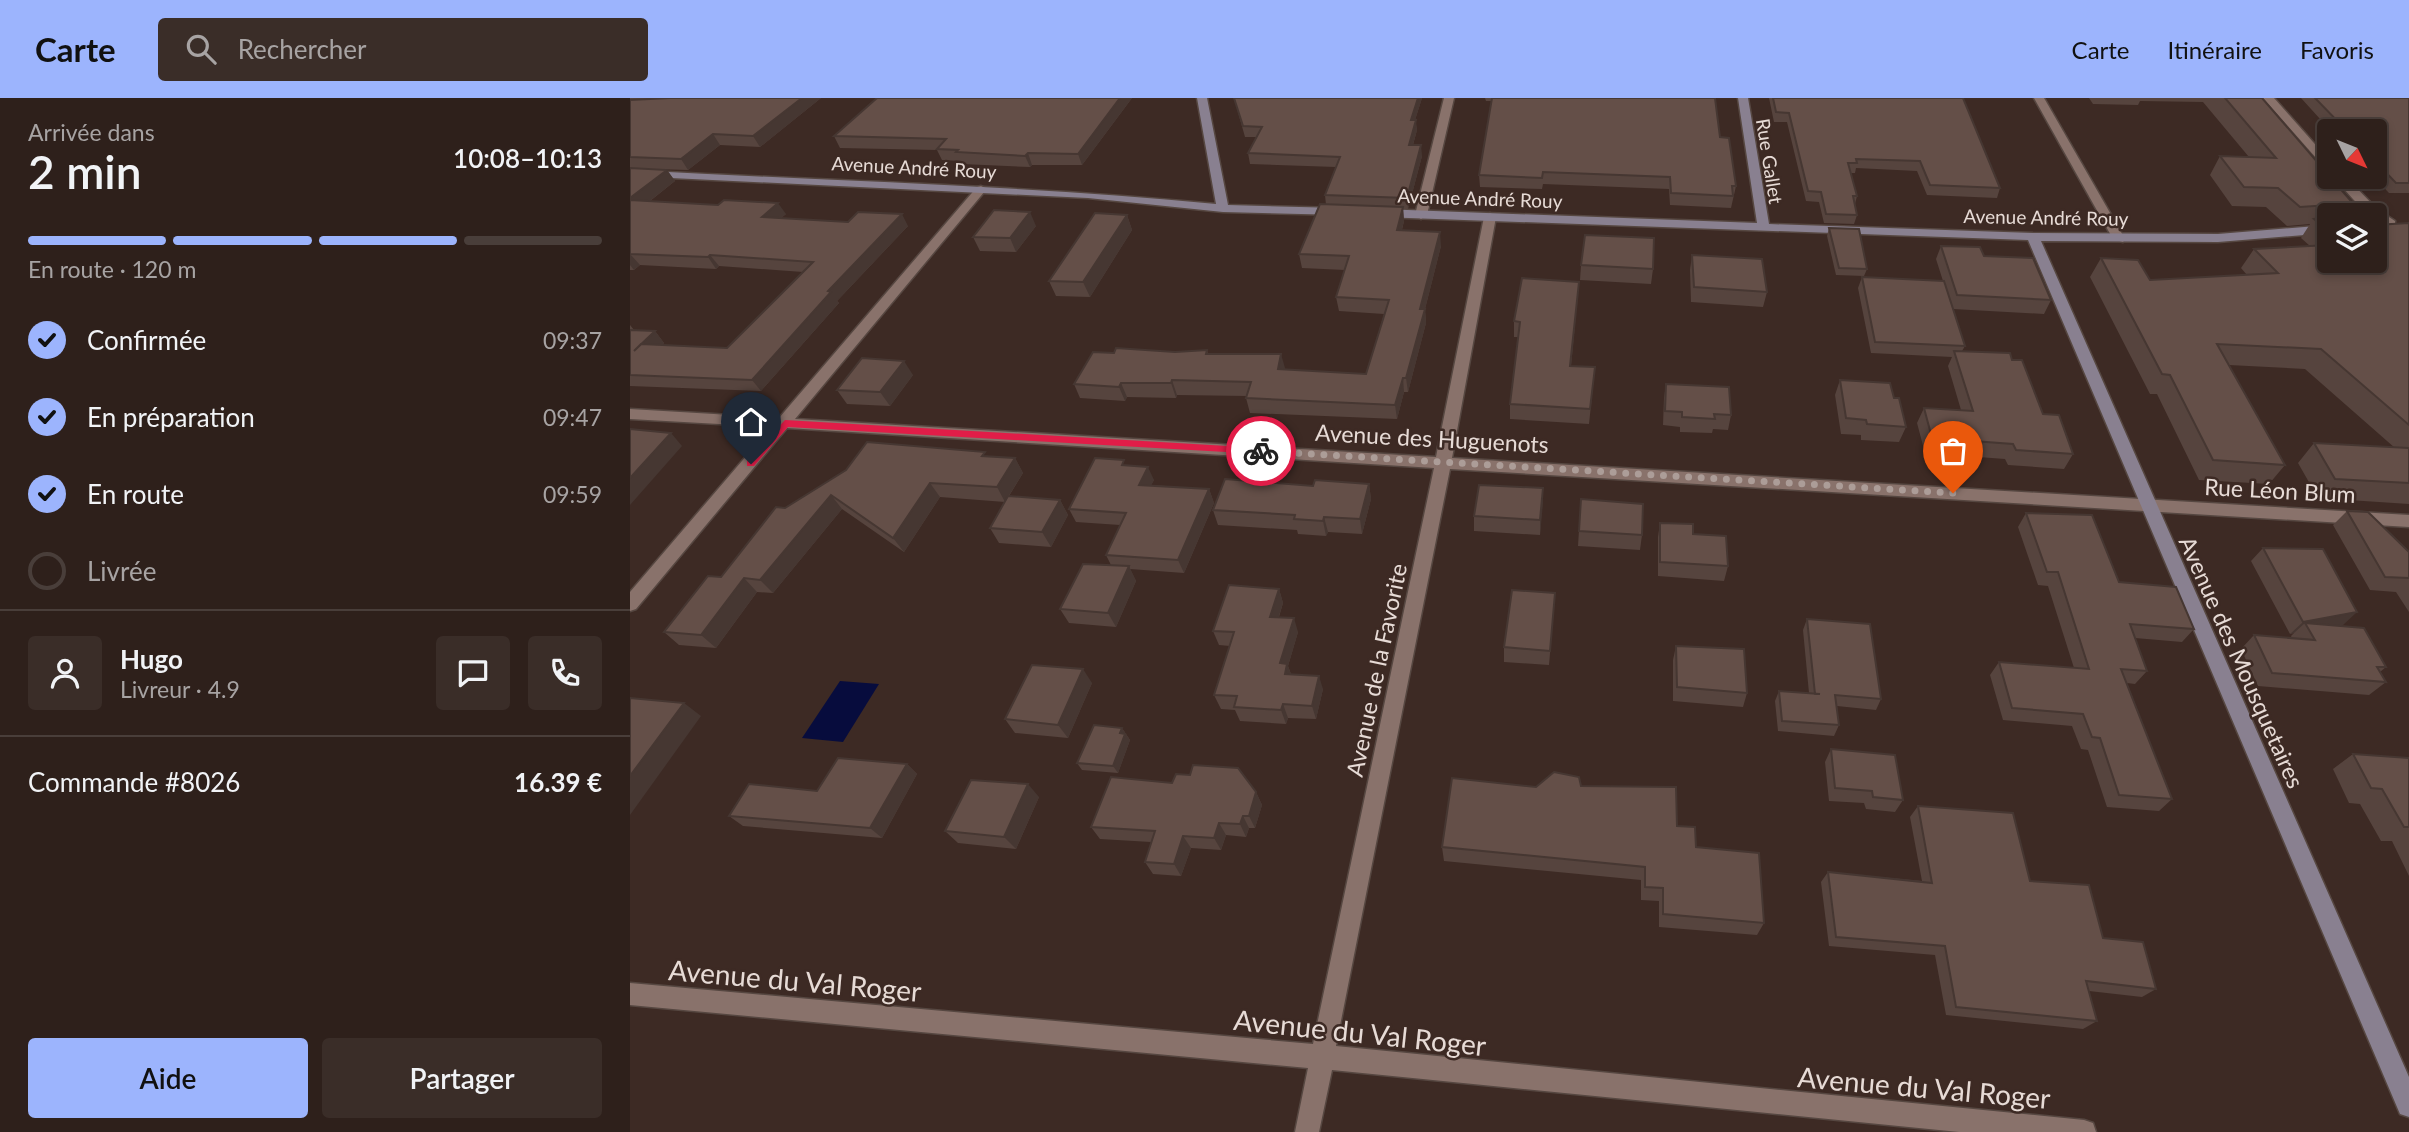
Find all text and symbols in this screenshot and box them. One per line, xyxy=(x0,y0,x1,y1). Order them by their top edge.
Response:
search box xyxy=(158,18,648,81)
text: Carte xyxy=(35,29,116,69)
icon: search xyxy=(182,30,220,68)
text: Rechercher xyxy=(238,33,367,65)
text: Carte xyxy=(2072,35,2130,64)
text: Itinéraire xyxy=(2168,35,2262,64)
text: Favoris xyxy=(2300,35,2374,64)
street label: Rue Gallet xyxy=(1752,117,1788,205)
text: Arrivée dans xyxy=(28,118,155,146)
north arrow xyxy=(2317,119,2387,189)
map controls xyxy=(2317,119,2387,273)
text: 10:08–10:13 xyxy=(453,142,602,174)
text: 2 min xyxy=(28,144,142,199)
street label: Avenue André Rouy xyxy=(831,151,997,183)
street label: Avenue André Rouy xyxy=(1397,184,1563,212)
button: layers xyxy=(2317,203,2387,273)
street label: Avenue André Rouy xyxy=(1963,204,2129,230)
text: En route · 120 m xyxy=(28,255,196,283)
icon: check xyxy=(28,321,66,359)
text: Confirmée xyxy=(87,324,206,356)
text: 09:37 xyxy=(543,326,602,354)
pin xyxy=(721,392,781,464)
icon: check xyxy=(28,398,66,436)
text: En préparation xyxy=(87,401,255,433)
text: 09:47 xyxy=(543,403,602,431)
icon: home xyxy=(732,403,770,441)
courier xyxy=(1226,416,1296,486)
street label: Avenue des Huguenots xyxy=(1314,418,1550,458)
pin xyxy=(1923,421,1983,493)
icon: bike xyxy=(1242,432,1280,470)
icon: bag xyxy=(1934,432,1972,470)
street label: Rue Léon Blum xyxy=(2204,472,2356,508)
icon: check xyxy=(28,475,66,513)
text: En route xyxy=(87,478,184,510)
text: 09:59 xyxy=(543,480,602,508)
street label: Avenue des Mousquetaires xyxy=(2174,532,2310,792)
text: Livrée xyxy=(87,555,156,587)
street label: Avenue de la Favorite xyxy=(1340,561,1412,779)
button: person xyxy=(28,636,102,710)
button: chat xyxy=(436,636,510,710)
button: phone xyxy=(528,636,602,710)
text: Hugo xyxy=(120,643,183,675)
text: Livreur · 4.9 xyxy=(120,675,240,703)
text: Commande #8026 xyxy=(28,766,240,798)
text: 16.39 € xyxy=(514,766,602,798)
street label: Avenue du Val Roger xyxy=(667,952,923,1008)
street label: Avenue du Val Roger xyxy=(1232,1002,1488,1062)
button: Aide xyxy=(28,1038,308,1118)
button: Partager xyxy=(322,1038,602,1118)
street label: Avenue du Val Roger xyxy=(1796,1059,2052,1115)

